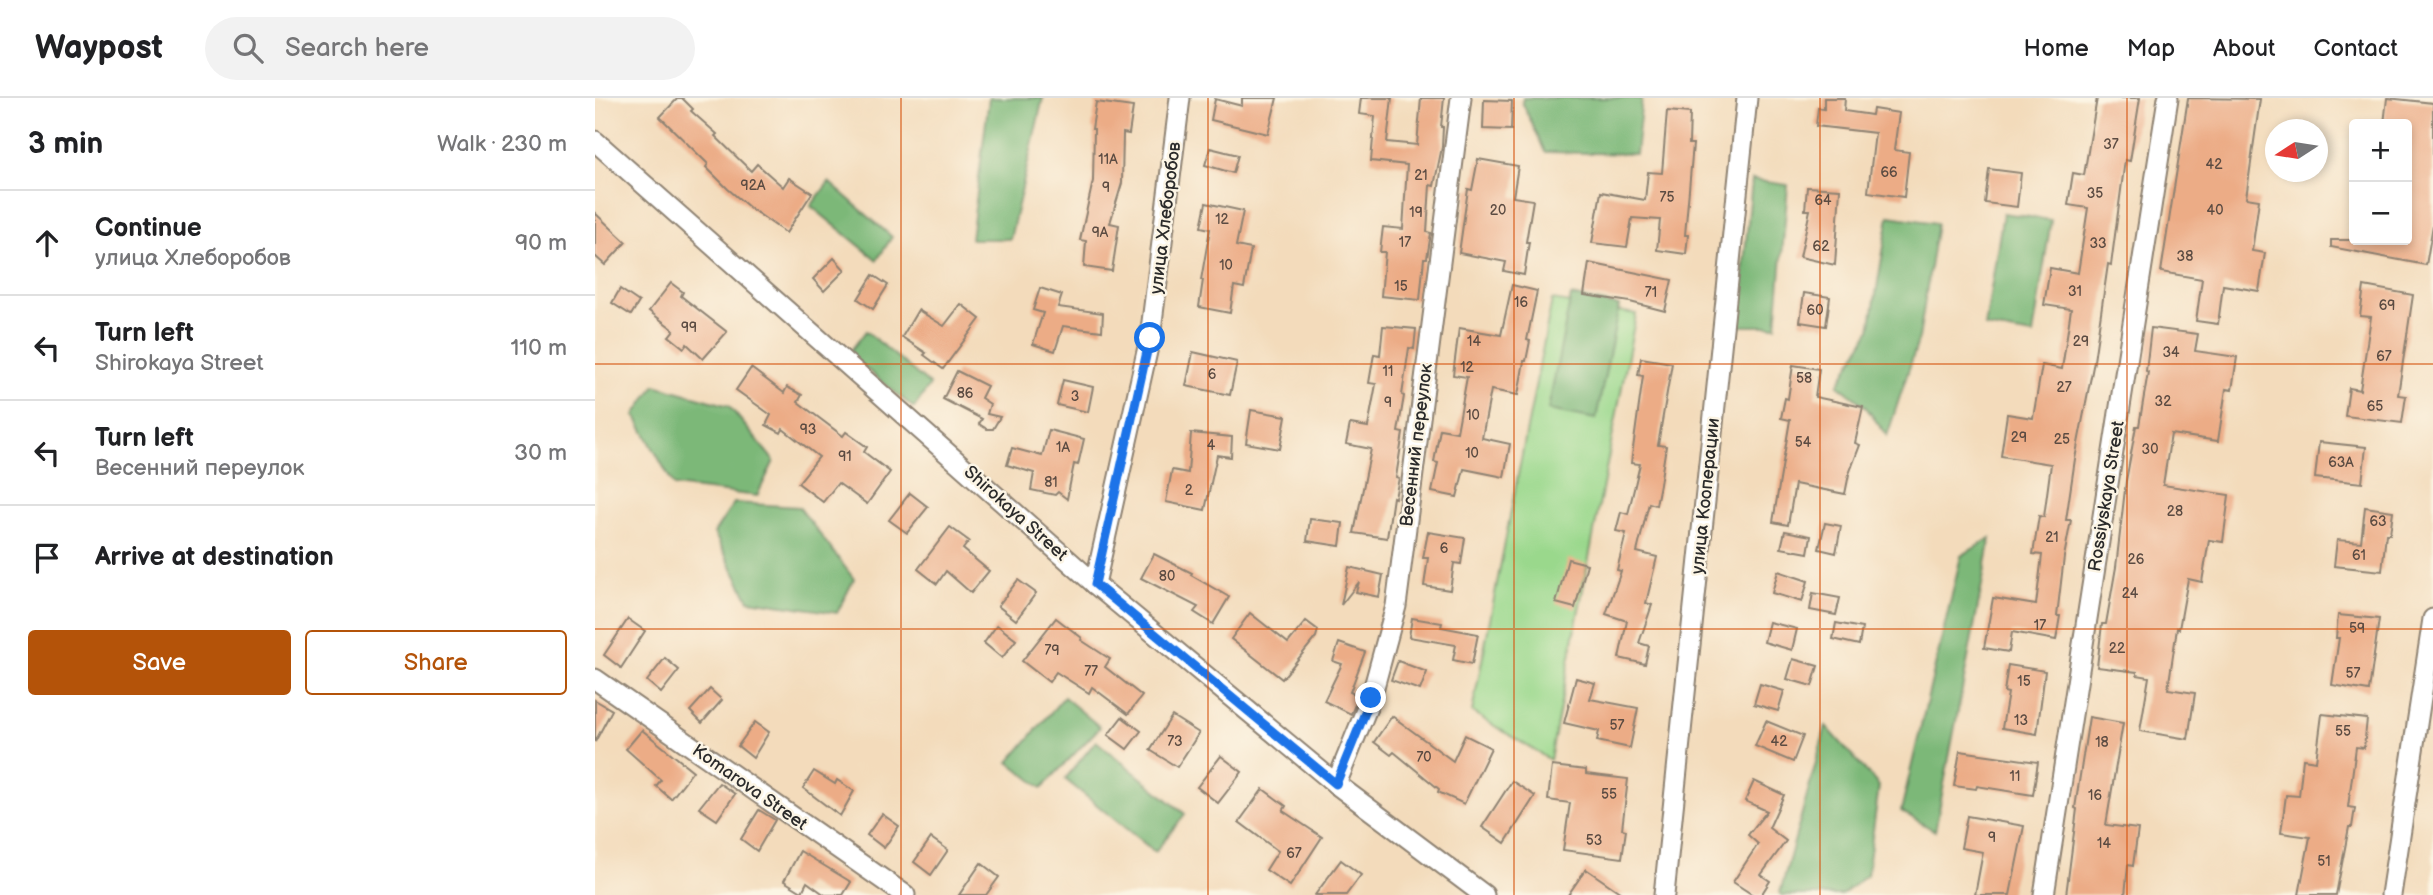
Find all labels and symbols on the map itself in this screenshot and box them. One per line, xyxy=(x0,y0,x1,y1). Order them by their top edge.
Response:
north arrow xyxy=(2265,119,2328,182)
house number: 37 xyxy=(2103,136,2119,153)
street label: улица Хлеборобов xyxy=(1146,140,1185,295)
house number: 11А xyxy=(1098,151,1118,168)
house number: 42 xyxy=(2206,156,2223,173)
house number: 66 xyxy=(1880,164,1898,181)
house number: 21 xyxy=(1414,167,1428,184)
house number: 92А xyxy=(741,177,766,194)
house number: 9 xyxy=(1102,179,1110,196)
house number: 35 xyxy=(2087,185,2103,202)
house number: 75 xyxy=(1660,189,1674,206)
house number: 64 xyxy=(1814,192,1832,209)
house number: 20 xyxy=(1490,202,1506,219)
house number: 40 xyxy=(2207,202,2223,219)
house number: 19 xyxy=(1409,204,1423,221)
house number: 12 xyxy=(1215,211,1230,228)
house number: 9А xyxy=(1092,224,1109,241)
house number: 17 xyxy=(1399,234,1411,251)
house number: 33 xyxy=(2089,235,2107,252)
house number: 62 xyxy=(1813,238,1830,255)
house number: 38 xyxy=(2177,248,2193,265)
house number: 10 xyxy=(1219,257,1233,274)
house number: 15 xyxy=(1394,278,1408,295)
house number: 31 xyxy=(2068,283,2082,300)
house number: 71 xyxy=(1645,284,1657,301)
house number: 16 xyxy=(1514,294,1528,311)
house number: 69 xyxy=(2379,297,2395,314)
house number: 60 xyxy=(1807,302,1823,319)
house number: 99 xyxy=(681,319,697,336)
route start xyxy=(1134,322,1165,353)
house number: 14 xyxy=(1467,333,1481,350)
house number: 29 xyxy=(2073,333,2089,350)
house number: 34 xyxy=(2162,344,2180,361)
house number: 67 xyxy=(2376,348,2392,365)
house number: 12 xyxy=(1460,359,1475,376)
street label: Весенний переулок xyxy=(1396,362,1437,528)
house number: 11 xyxy=(1383,363,1393,380)
house number: 6 xyxy=(1208,366,1217,383)
house number: 58 xyxy=(1796,370,1812,387)
house number: 27 xyxy=(2056,379,2072,396)
house number: 86 xyxy=(957,385,974,402)
house number: 3 xyxy=(1071,388,1079,405)
house number: 32 xyxy=(2155,393,2172,410)
house number: 9 xyxy=(1384,394,1392,411)
house number: 65 xyxy=(2367,398,2383,415)
house number: 10 xyxy=(1466,407,1480,424)
street label: улица Кооперации xyxy=(1687,417,1724,575)
street label: Rossiyskaya Street xyxy=(2084,419,2129,573)
house number: 93 xyxy=(800,421,816,438)
house number: 29 xyxy=(2011,429,2027,446)
house number: 25 xyxy=(2054,431,2070,448)
house number: 54 xyxy=(1795,434,1812,451)
house number: 4 xyxy=(1207,437,1216,454)
house number: 1А xyxy=(1056,439,1070,456)
house number: 30 xyxy=(2142,441,2158,458)
house number: 10 xyxy=(1465,445,1479,462)
house number: 91 xyxy=(838,448,852,465)
house number: 63А xyxy=(2328,454,2354,471)
street label: Shirokaya Street xyxy=(960,461,1072,566)
house number: 81 xyxy=(1044,474,1058,491)
house number: 2 xyxy=(1185,482,1194,499)
house number: 28 xyxy=(2167,503,2183,520)
house number: 63 xyxy=(2369,513,2387,530)
house number: 21 xyxy=(2045,529,2059,546)
house number: 6 xyxy=(1440,540,1449,557)
house number: 61 xyxy=(2352,547,2366,564)
house number: 26 xyxy=(2128,551,2145,568)
house number: 80 xyxy=(1159,568,1175,585)
house number: 24 xyxy=(2122,585,2139,602)
house number: 17 xyxy=(2034,617,2046,634)
house number: 59 xyxy=(2349,620,2365,637)
house number: 22 xyxy=(2109,640,2126,657)
house number: 79 xyxy=(1045,642,1059,659)
house number: 77 xyxy=(1084,663,1098,680)
house number: 57 xyxy=(2346,665,2361,682)
house number: 15 xyxy=(2017,673,2031,690)
route end xyxy=(1355,682,1386,713)
house number: 13 xyxy=(2014,712,2028,729)
house number: 57 xyxy=(1610,717,1625,734)
house number: 55 xyxy=(2335,723,2351,740)
house number: 73 xyxy=(1167,733,1183,750)
house number: 42 xyxy=(1771,733,1788,750)
house number: 18 xyxy=(2095,734,2109,751)
street label: Komarova Street xyxy=(688,740,812,835)
house number: 70 xyxy=(1416,749,1432,766)
house number: 11 xyxy=(2010,768,2020,785)
house number: 55 xyxy=(1601,786,1617,803)
house number: 16 xyxy=(2088,787,2102,804)
house number: 9 xyxy=(1988,829,1996,846)
house number: 53 xyxy=(1586,832,1602,849)
house number: 14 xyxy=(2097,835,2111,852)
house number: 67 xyxy=(1286,845,1302,862)
house number: 51 xyxy=(2317,853,2331,870)

